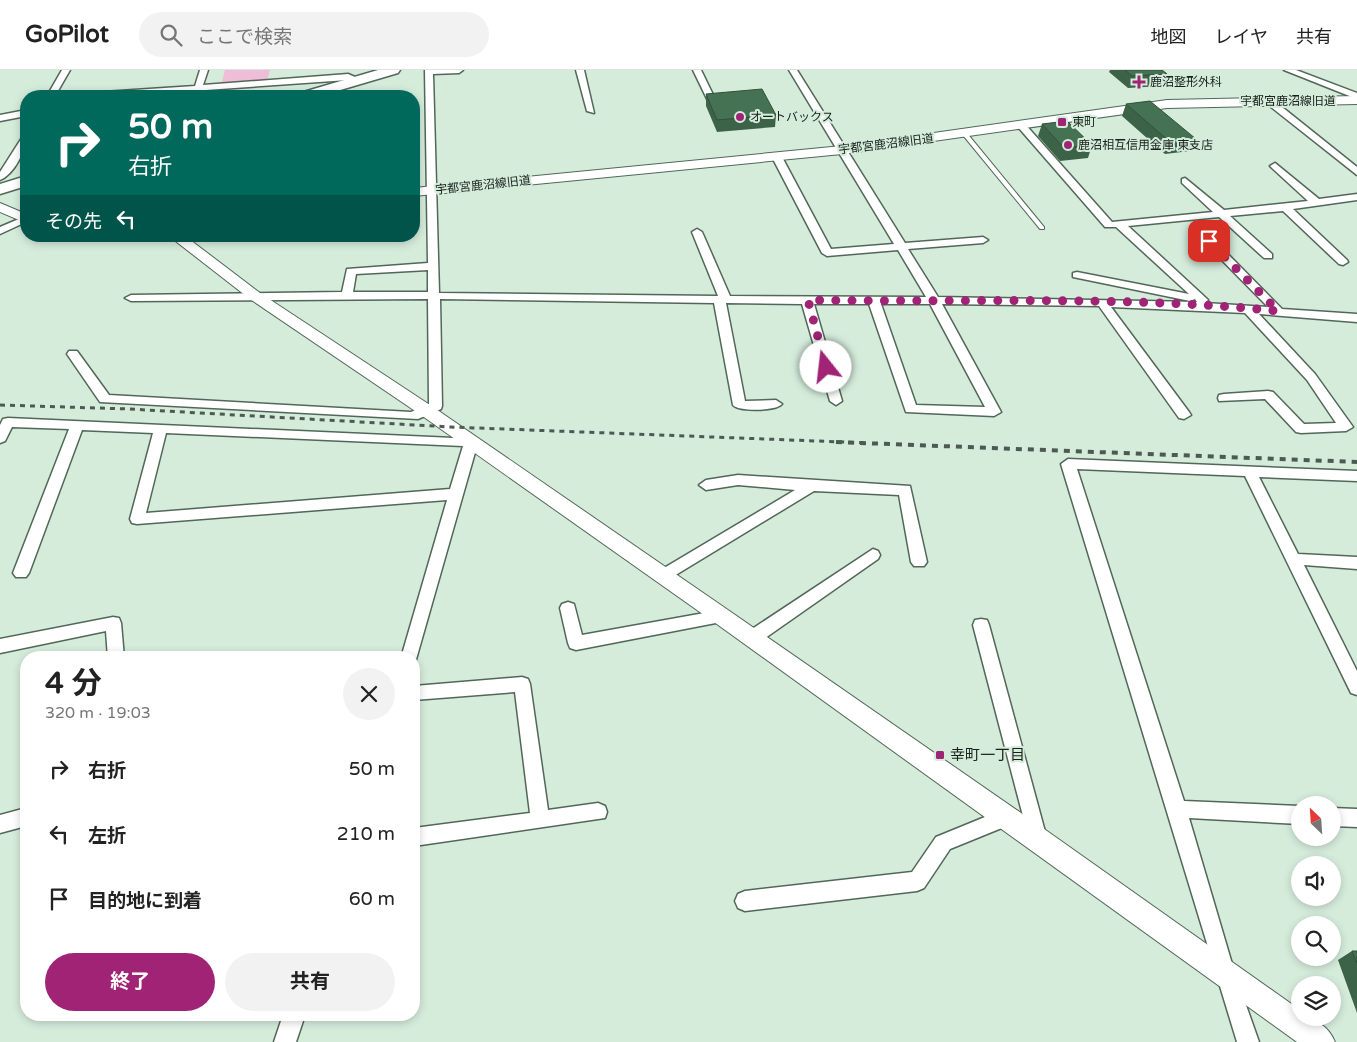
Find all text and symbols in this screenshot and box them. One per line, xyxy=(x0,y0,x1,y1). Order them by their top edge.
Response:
search box xyxy=(139,12,489,57)
text: GoPilot xyxy=(25,20,109,49)
icon: search xyxy=(157,21,185,49)
text: ここで検索 xyxy=(197,26,292,48)
text: 地図 xyxy=(1151,26,1187,48)
text: レイヤ xyxy=(1215,26,1268,48)
text: 共有 xyxy=(1296,26,1332,48)
marker: 鹿沼整形外科 xyxy=(1132,75,1146,89)
place label: 鹿沼整形外科 xyxy=(1150,75,1222,89)
street label: 宇都宮鹿沼線旧道 xyxy=(1240,94,1336,108)
text: 50 m xyxy=(128,106,213,148)
icon: right xyxy=(45,110,110,175)
place label: オートバックス xyxy=(750,110,834,124)
marker: オートバックス xyxy=(734,111,746,123)
place label: 東町 xyxy=(1072,115,1096,129)
marker: 東町 xyxy=(1056,116,1068,128)
street label: 宇都宮鹿沼線旧道 xyxy=(837,131,935,157)
place label: 鹿沼相互信用金庫 東支店 xyxy=(1078,138,1213,152)
marker: 鹿沼相互信用金庫 東支店 xyxy=(1062,139,1074,151)
text: 右折 xyxy=(128,154,172,180)
street label: 宇都宮鹿沼線旧道 xyxy=(435,173,531,197)
icon: left xyxy=(112,205,140,233)
text: その先 xyxy=(45,211,102,233)
pin xyxy=(1188,220,1230,262)
icon: arrive xyxy=(1195,227,1223,255)
position arrow xyxy=(799,340,851,392)
text: 4 分 xyxy=(45,665,102,702)
button: close xyxy=(343,668,395,720)
text: 320 m · 19:03 xyxy=(45,703,151,723)
place label: 幸町一丁目 xyxy=(950,746,1025,764)
marker: 幸町一丁目 xyxy=(934,749,946,761)
icon: right xyxy=(45,755,73,783)
text: 50 m xyxy=(349,758,395,780)
text: 右折 xyxy=(88,760,126,782)
north arrow xyxy=(1291,796,1341,846)
map controls xyxy=(1291,796,1341,1026)
icon: left xyxy=(45,820,73,848)
text: 210 m xyxy=(337,823,395,845)
text: 左折 xyxy=(88,825,126,847)
button: sound xyxy=(1291,856,1341,906)
icon: arrive xyxy=(45,885,73,913)
text: 60 m xyxy=(349,888,395,910)
text: 目的地に到着 xyxy=(88,890,202,912)
button: search xyxy=(1291,916,1341,966)
button: 終了 xyxy=(45,953,215,1011)
button: 共有 xyxy=(225,953,395,1011)
button: layers xyxy=(1291,976,1341,1026)

